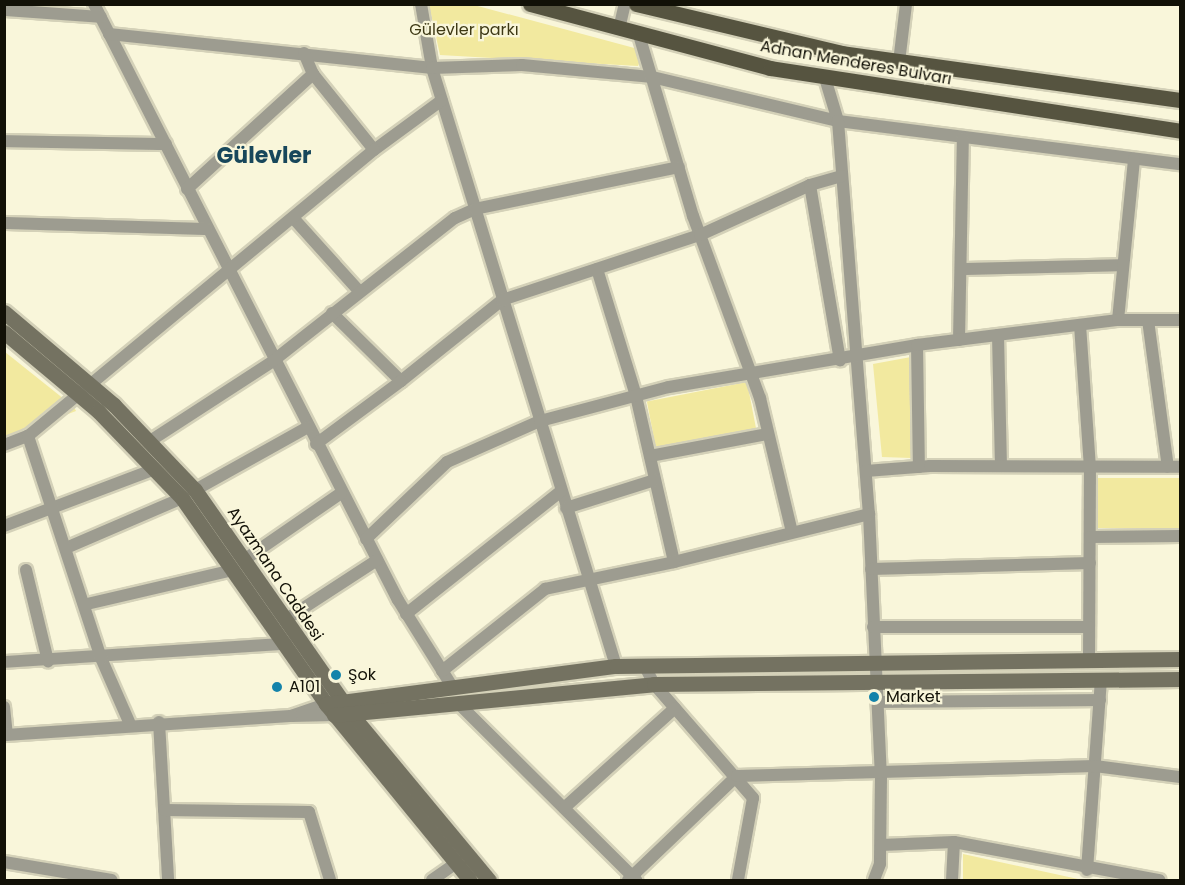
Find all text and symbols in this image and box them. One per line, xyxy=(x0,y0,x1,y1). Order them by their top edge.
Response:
park label: Gülevler parkı xyxy=(409,20,519,40)
street label: Adnan Menderes Bulvarı xyxy=(759,37,953,89)
district label: Gülevler xyxy=(217,143,311,169)
street label: Ayazmana Caddesi xyxy=(223,503,327,645)
place label: Şok xyxy=(348,665,376,685)
marker: Şok xyxy=(329,668,343,682)
place label: A101 xyxy=(289,677,320,697)
marker: A101 xyxy=(270,680,284,694)
place label: Market xyxy=(886,687,941,707)
marker: Market xyxy=(867,690,881,704)

